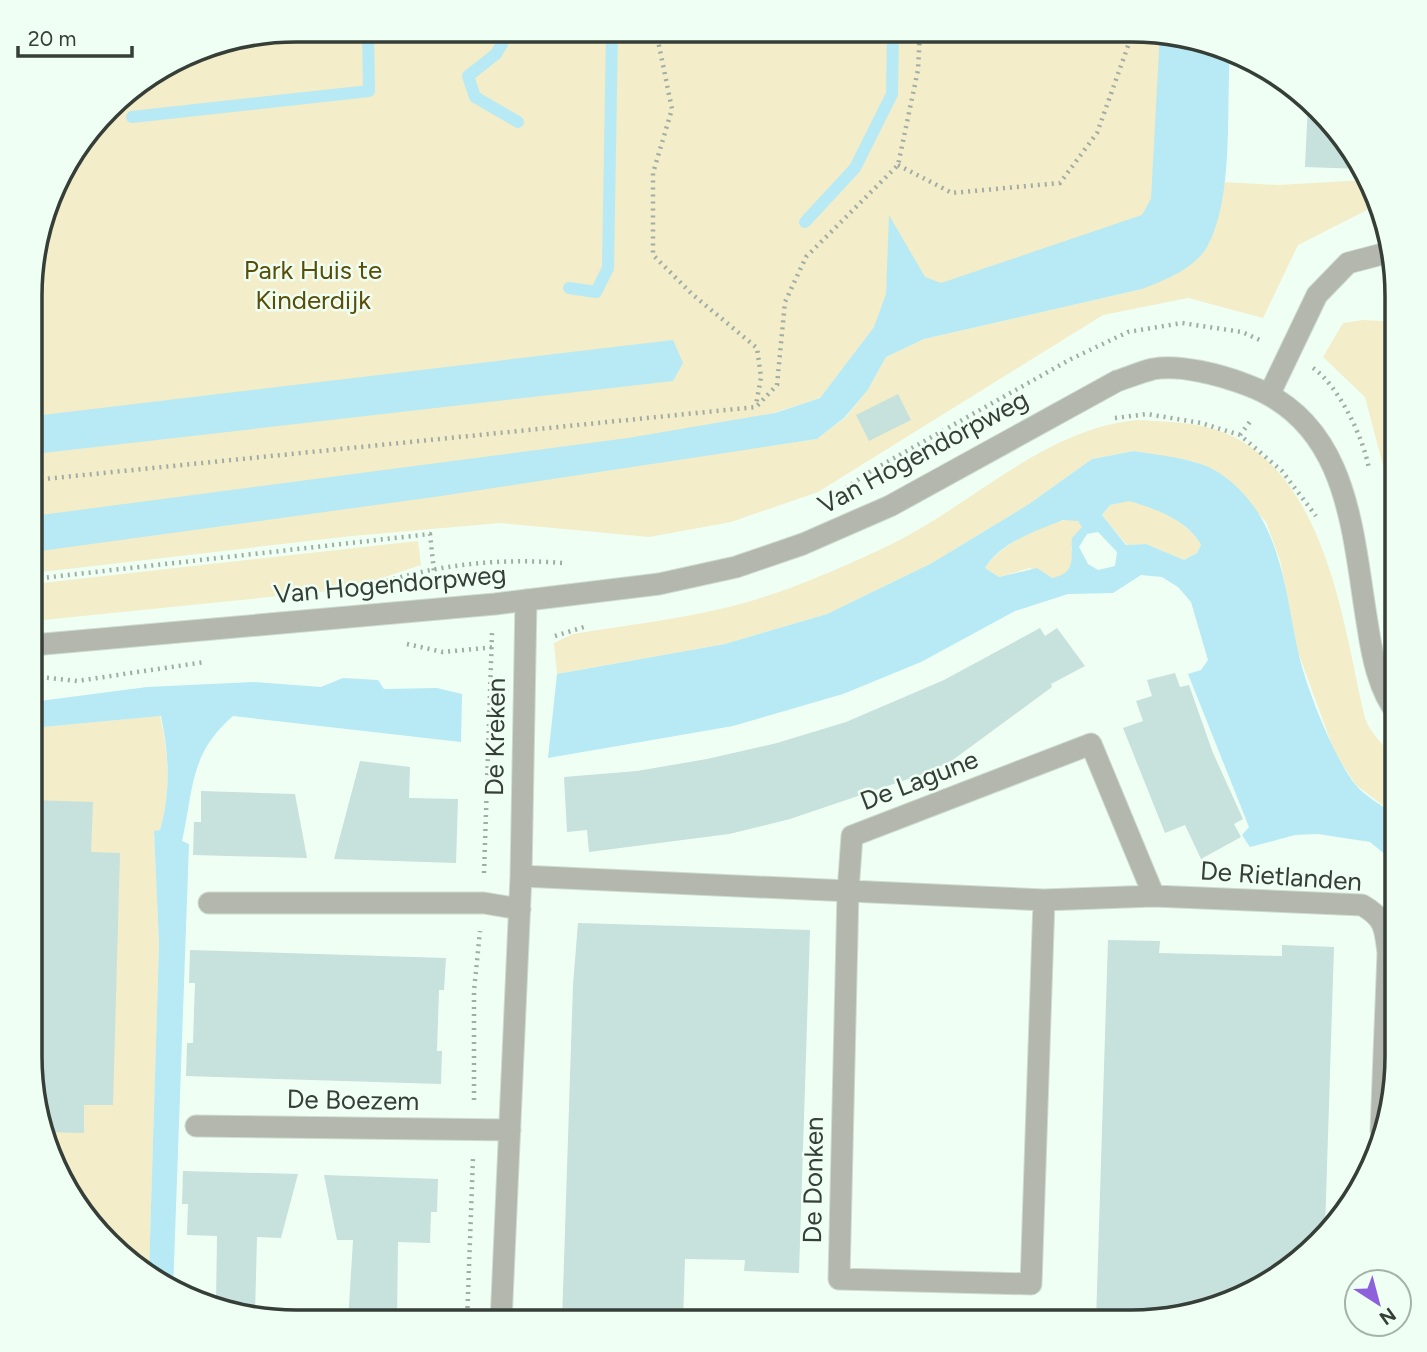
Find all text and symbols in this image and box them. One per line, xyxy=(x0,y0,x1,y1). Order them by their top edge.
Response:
scale bar xyxy=(18,14,131,58)
text: 20 m xyxy=(28,26,76,51)
park label: Park Huis te Kinderdijk xyxy=(244,254,382,316)
street label: Van Hogendorpweg xyxy=(812,383,1034,521)
street label: Van Hogendorpweg xyxy=(272,558,508,610)
street label: De Kreken xyxy=(478,678,512,796)
street label: De Lagune xyxy=(855,743,983,817)
street label: De Rietlanden xyxy=(1199,854,1363,898)
street label: De Boezem xyxy=(286,1083,420,1117)
street label: De Donken xyxy=(796,1116,830,1244)
north arrow xyxy=(1343,1268,1413,1338)
text: N xyxy=(1375,1303,1400,1330)

